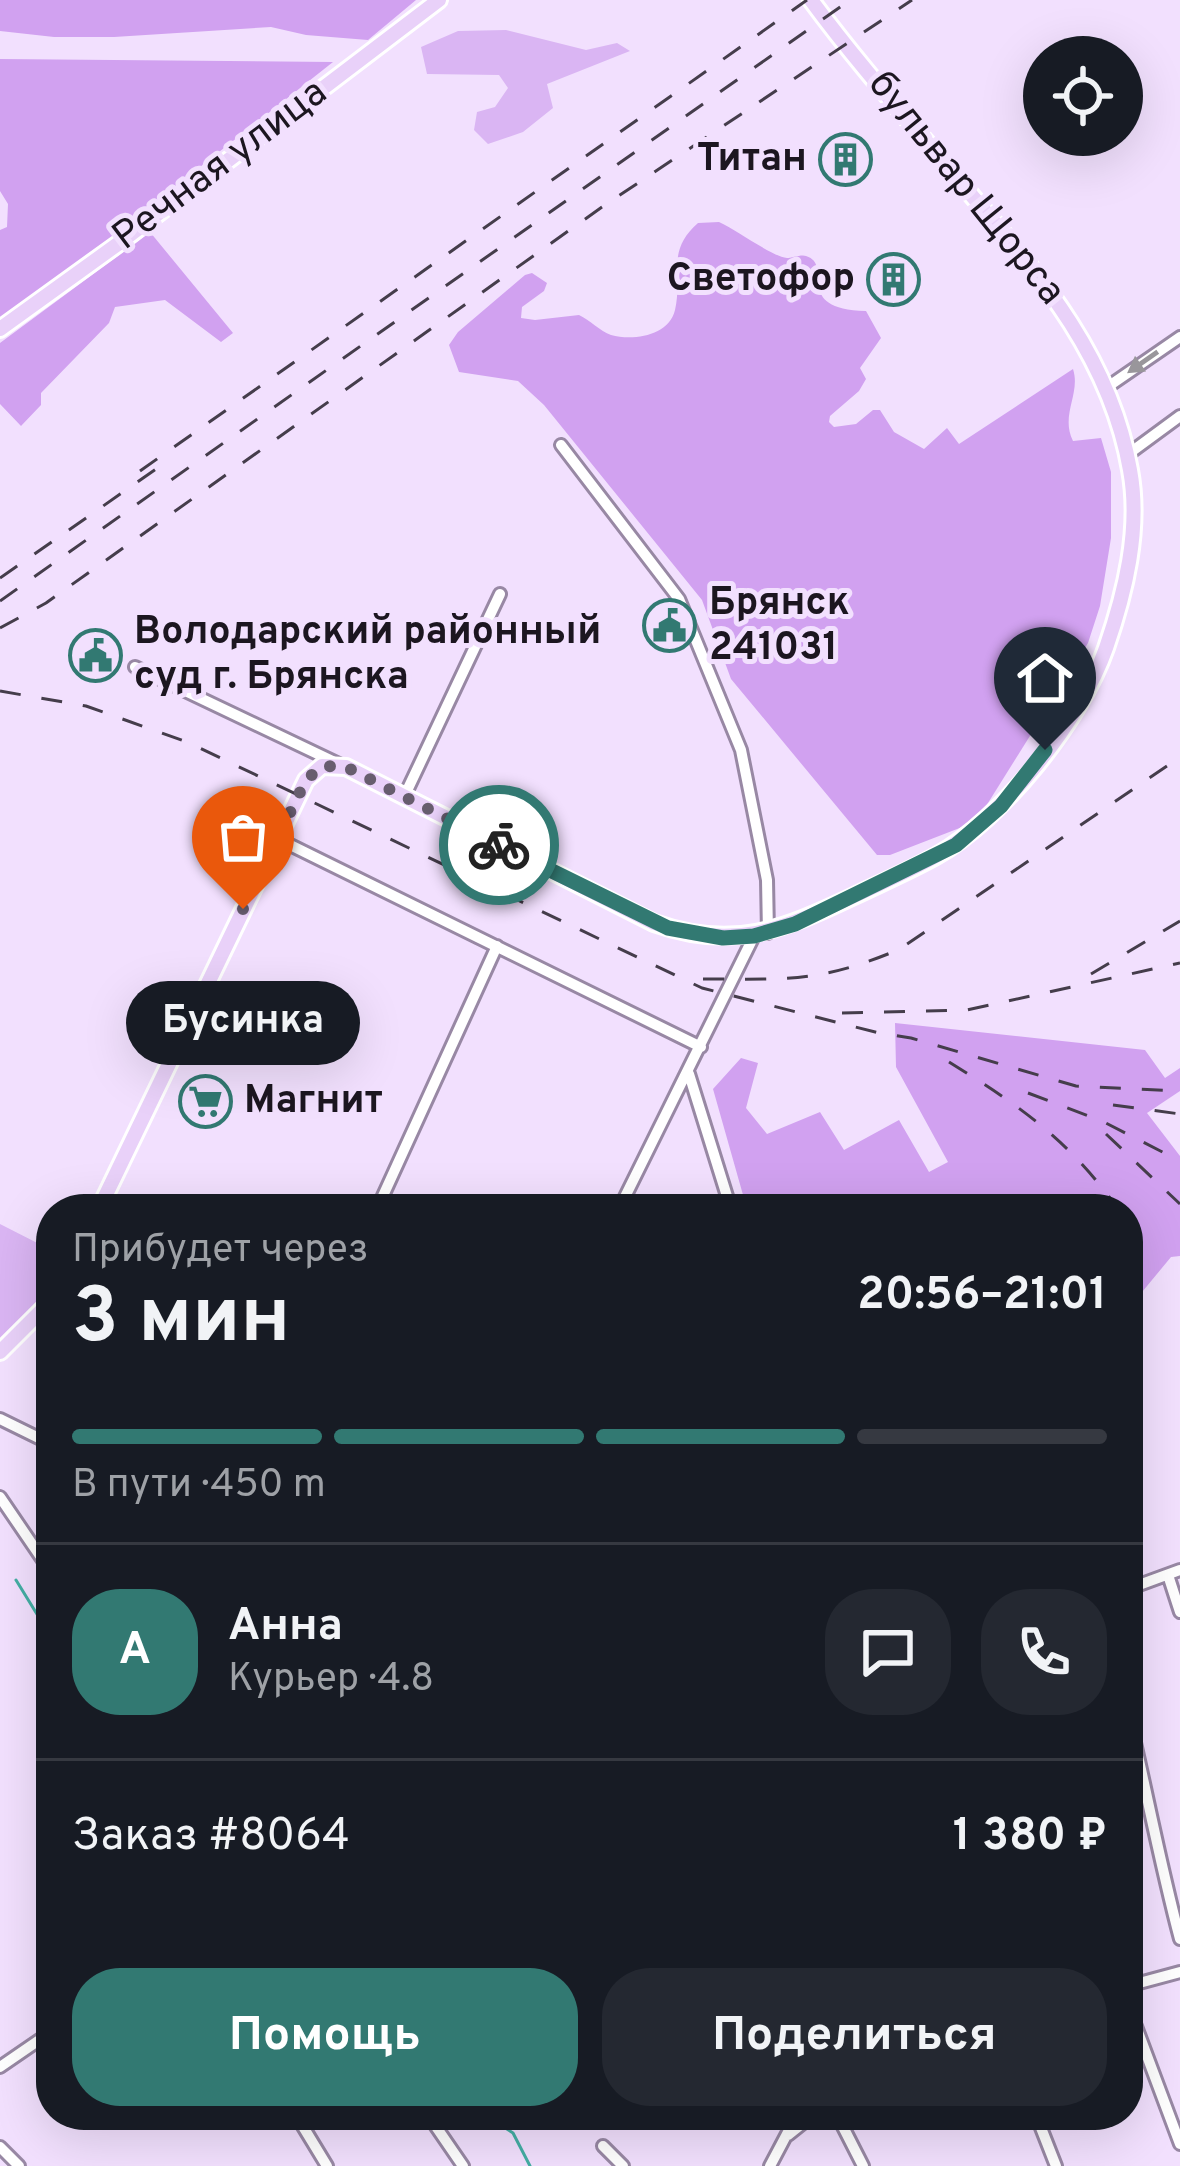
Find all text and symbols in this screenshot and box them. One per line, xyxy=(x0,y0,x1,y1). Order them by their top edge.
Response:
map controls xyxy=(1023,36,1143,156)
button: locate xyxy=(1023,36,1143,156)
street label: бульвар Щорса xyxy=(856,62,1074,316)
street label: Речная улица xyxy=(104,69,338,263)
building icon: Титан xyxy=(818,132,874,188)
place label: Титан xyxy=(697,136,807,185)
building icon: Светофор xyxy=(866,252,922,308)
place label: Светофор xyxy=(667,256,855,305)
one-way arrow xyxy=(1127,350,1159,373)
place label: Брянск 241031 xyxy=(709,580,850,674)
public building icon: Брянск 241031 xyxy=(642,598,698,654)
place label: Володарский районный суд г. Брянска xyxy=(134,609,601,703)
public building icon: Володарский районный суд г. Брянска xyxy=(67,627,123,683)
pin xyxy=(994,627,1096,750)
icon: home xyxy=(1012,645,1078,711)
courier xyxy=(439,785,559,905)
pin xyxy=(192,786,294,909)
icon: bag xyxy=(210,804,276,870)
icon: bike xyxy=(466,812,532,878)
callout: Бусинка xyxy=(126,981,360,1065)
text: Бусинка xyxy=(162,998,324,1047)
supermarket icon: Магнит xyxy=(177,1074,233,1130)
place label: Магнит xyxy=(244,1078,383,1127)
text: Прибудет через xyxy=(72,1227,369,1276)
text: 20:56–21:01 xyxy=(857,1268,1107,1325)
text: 3 мин xyxy=(72,1271,290,1370)
text: В пути · 450 m xyxy=(72,1462,326,1511)
button: chat xyxy=(825,1589,951,1715)
button: phone xyxy=(981,1589,1107,1715)
text: Анна xyxy=(228,1599,343,1656)
text: А xyxy=(119,1623,151,1680)
text: Курьер · 4.8 xyxy=(228,1656,434,1705)
text: Заказ #8064 xyxy=(72,1809,350,1866)
text: 1 380 ₽ xyxy=(953,1809,1107,1866)
button: Помощь xyxy=(72,1968,578,2106)
button: Поделиться xyxy=(602,1968,1107,2106)

